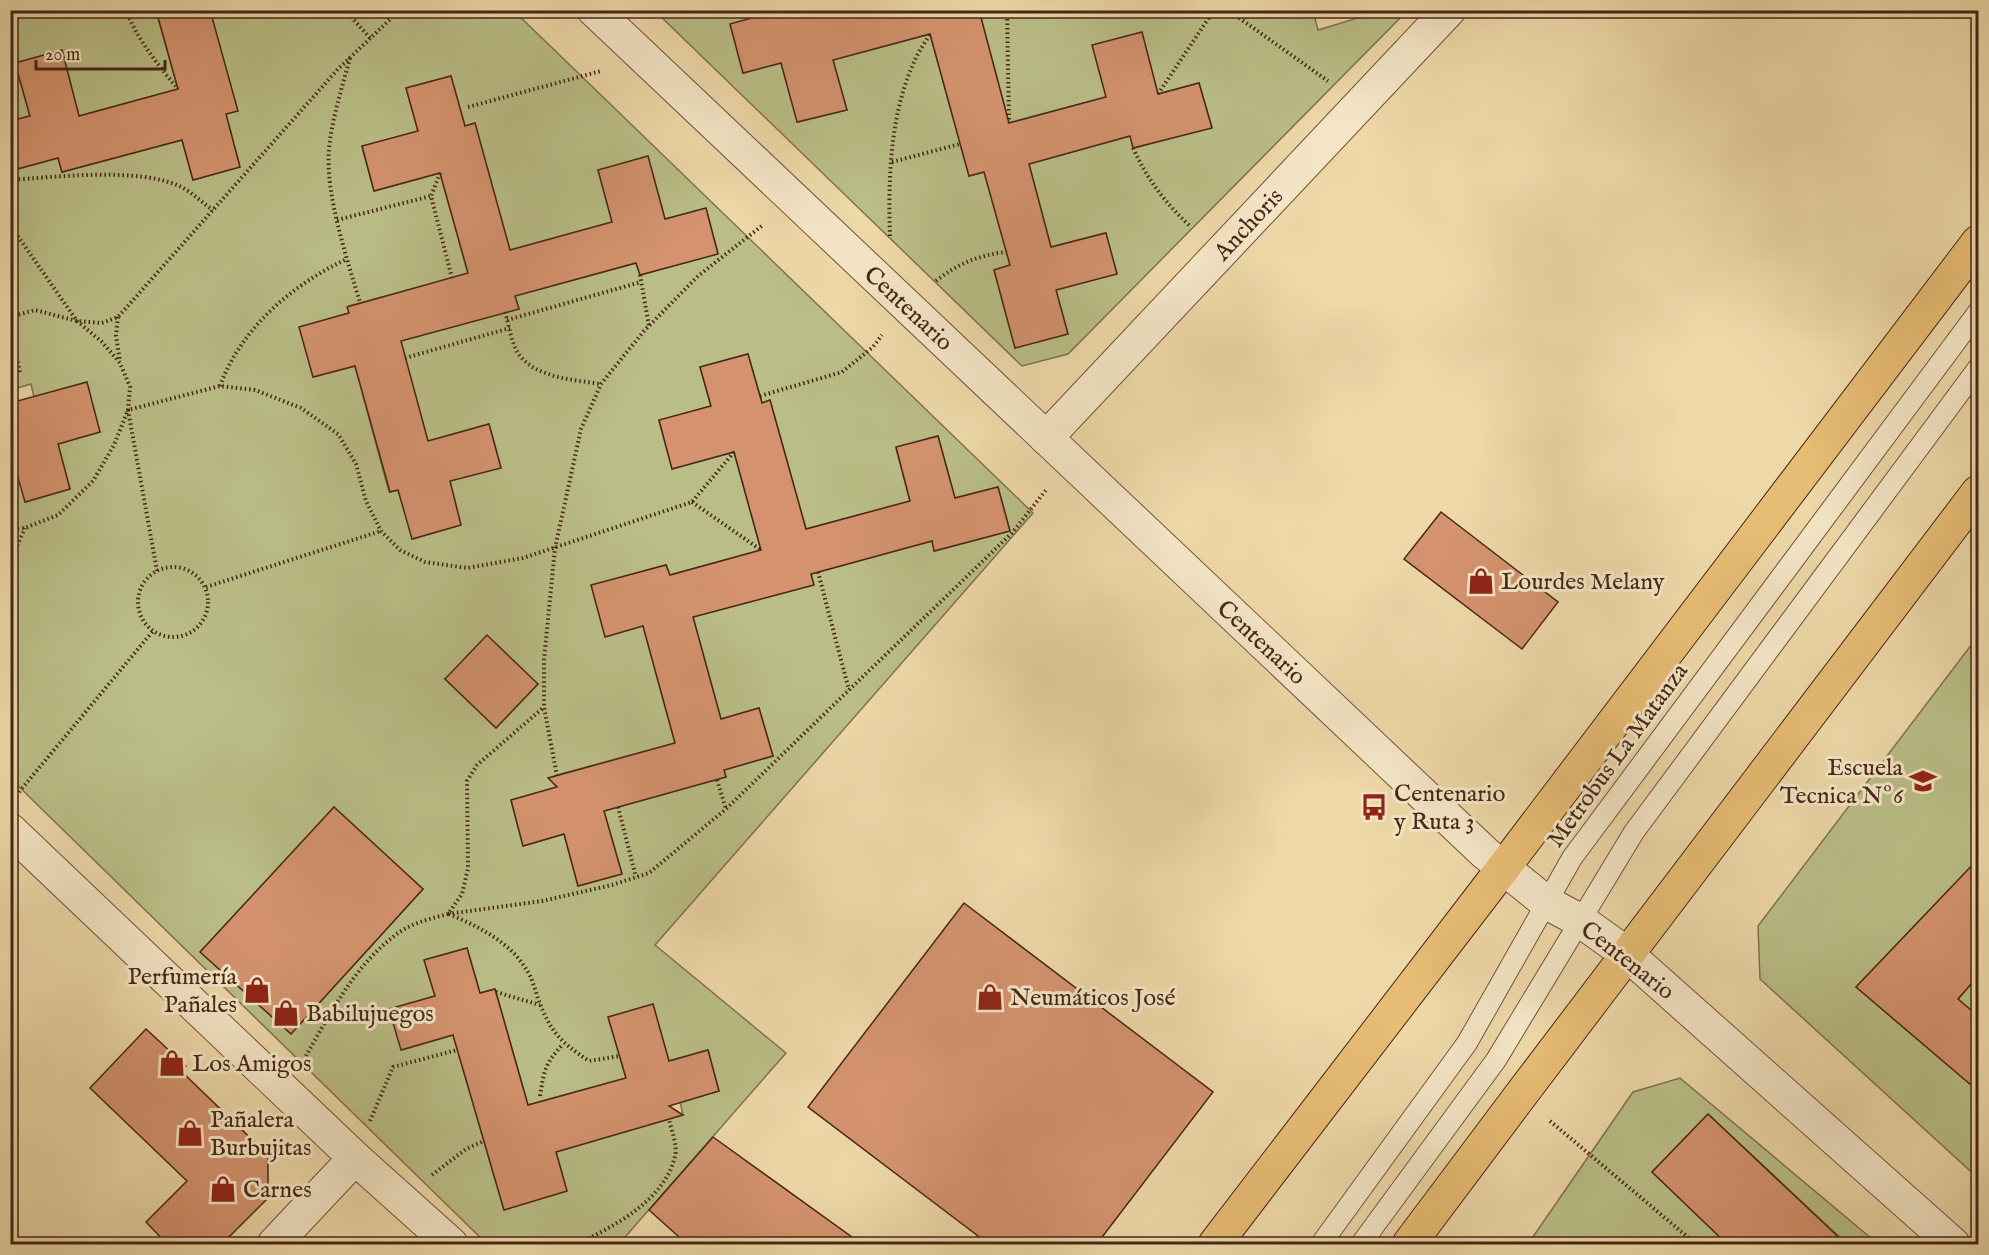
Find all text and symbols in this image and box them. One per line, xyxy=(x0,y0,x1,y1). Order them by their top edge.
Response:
scale bar xyxy=(36,33,165,71)
text: 20 m xyxy=(45,44,80,67)
street label: Anchoris xyxy=(1207,182,1291,269)
street label: Centenario xyxy=(857,260,959,358)
shop icon: Lourdes Melany xyxy=(1466,566,1496,596)
place label: Lourdes Melany xyxy=(1501,567,1665,598)
street label: Centenario xyxy=(1210,594,1312,692)
street label: Metrobus La Matanza xyxy=(1541,657,1696,854)
place label: Escuela Tecnica Nº6 xyxy=(1780,753,1904,812)
school or university icon: Escuela Tecnica Nº6 xyxy=(1908,766,1938,796)
place label: Centenario y Ruta 3 xyxy=(1393,779,1505,838)
bus stop icon: Centenario y Ruta 3 xyxy=(1359,792,1389,822)
street label: Centenario xyxy=(1574,915,1681,1008)
place label: Perfumería Pañales xyxy=(127,962,238,1021)
shop icon: Perfumería Pañales xyxy=(242,975,272,1005)
shop icon: Neumáticos José xyxy=(975,982,1005,1012)
place label: Neumáticos José xyxy=(1010,983,1176,1014)
shop icon: Babilujuegos xyxy=(271,998,301,1028)
place label: Babilujuegos xyxy=(306,999,434,1030)
shop icon: Los Amigos xyxy=(157,1048,187,1078)
place label: Los Amigos xyxy=(192,1049,311,1080)
place label: Pañalera Burbujitas xyxy=(210,1105,311,1164)
shop icon: Pañalera Burbujitas xyxy=(175,1118,205,1148)
shop icon: Carnes xyxy=(208,1174,238,1204)
place label: Carnes xyxy=(243,1175,312,1206)

